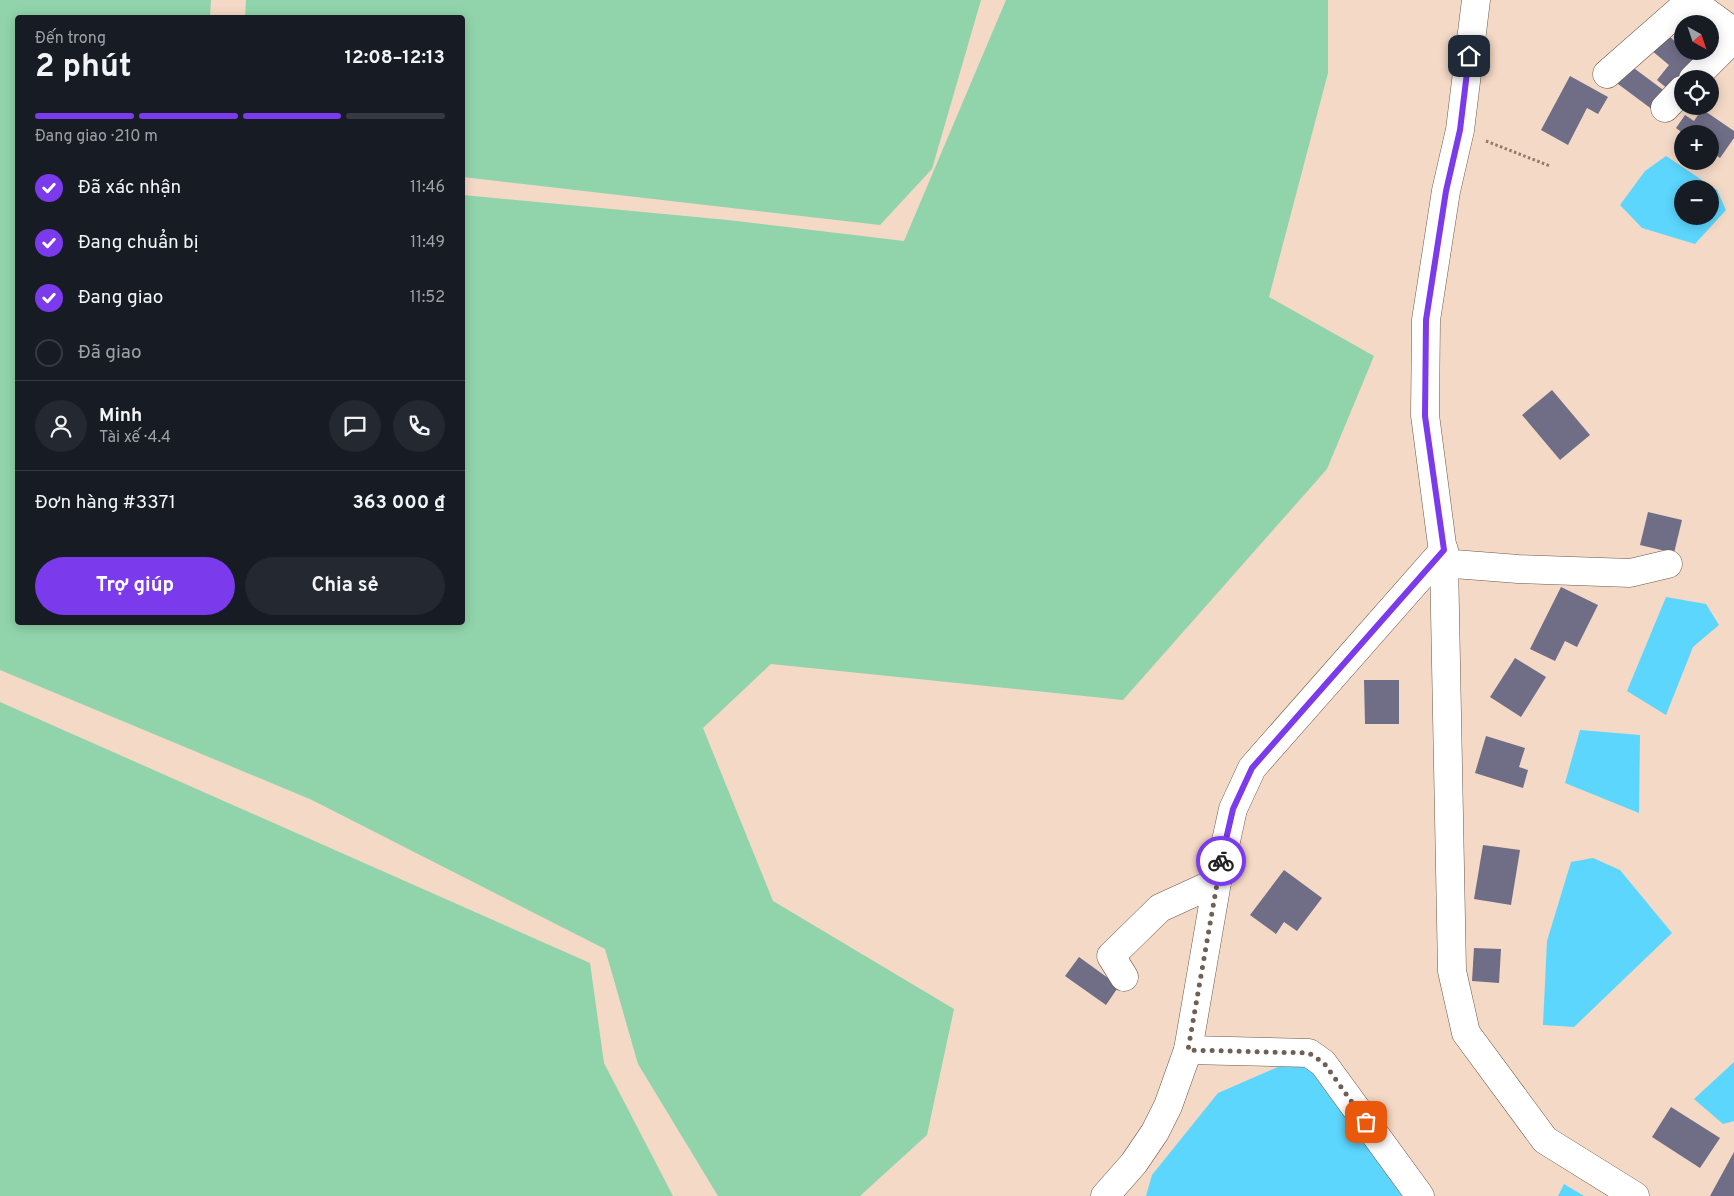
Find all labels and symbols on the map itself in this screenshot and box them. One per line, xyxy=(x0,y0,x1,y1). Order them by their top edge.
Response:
north arrow xyxy=(1674,15,1719,60)
pin xyxy=(1448,35,1490,77)
courier xyxy=(1196,836,1246,886)
pin xyxy=(1345,1101,1387,1143)

